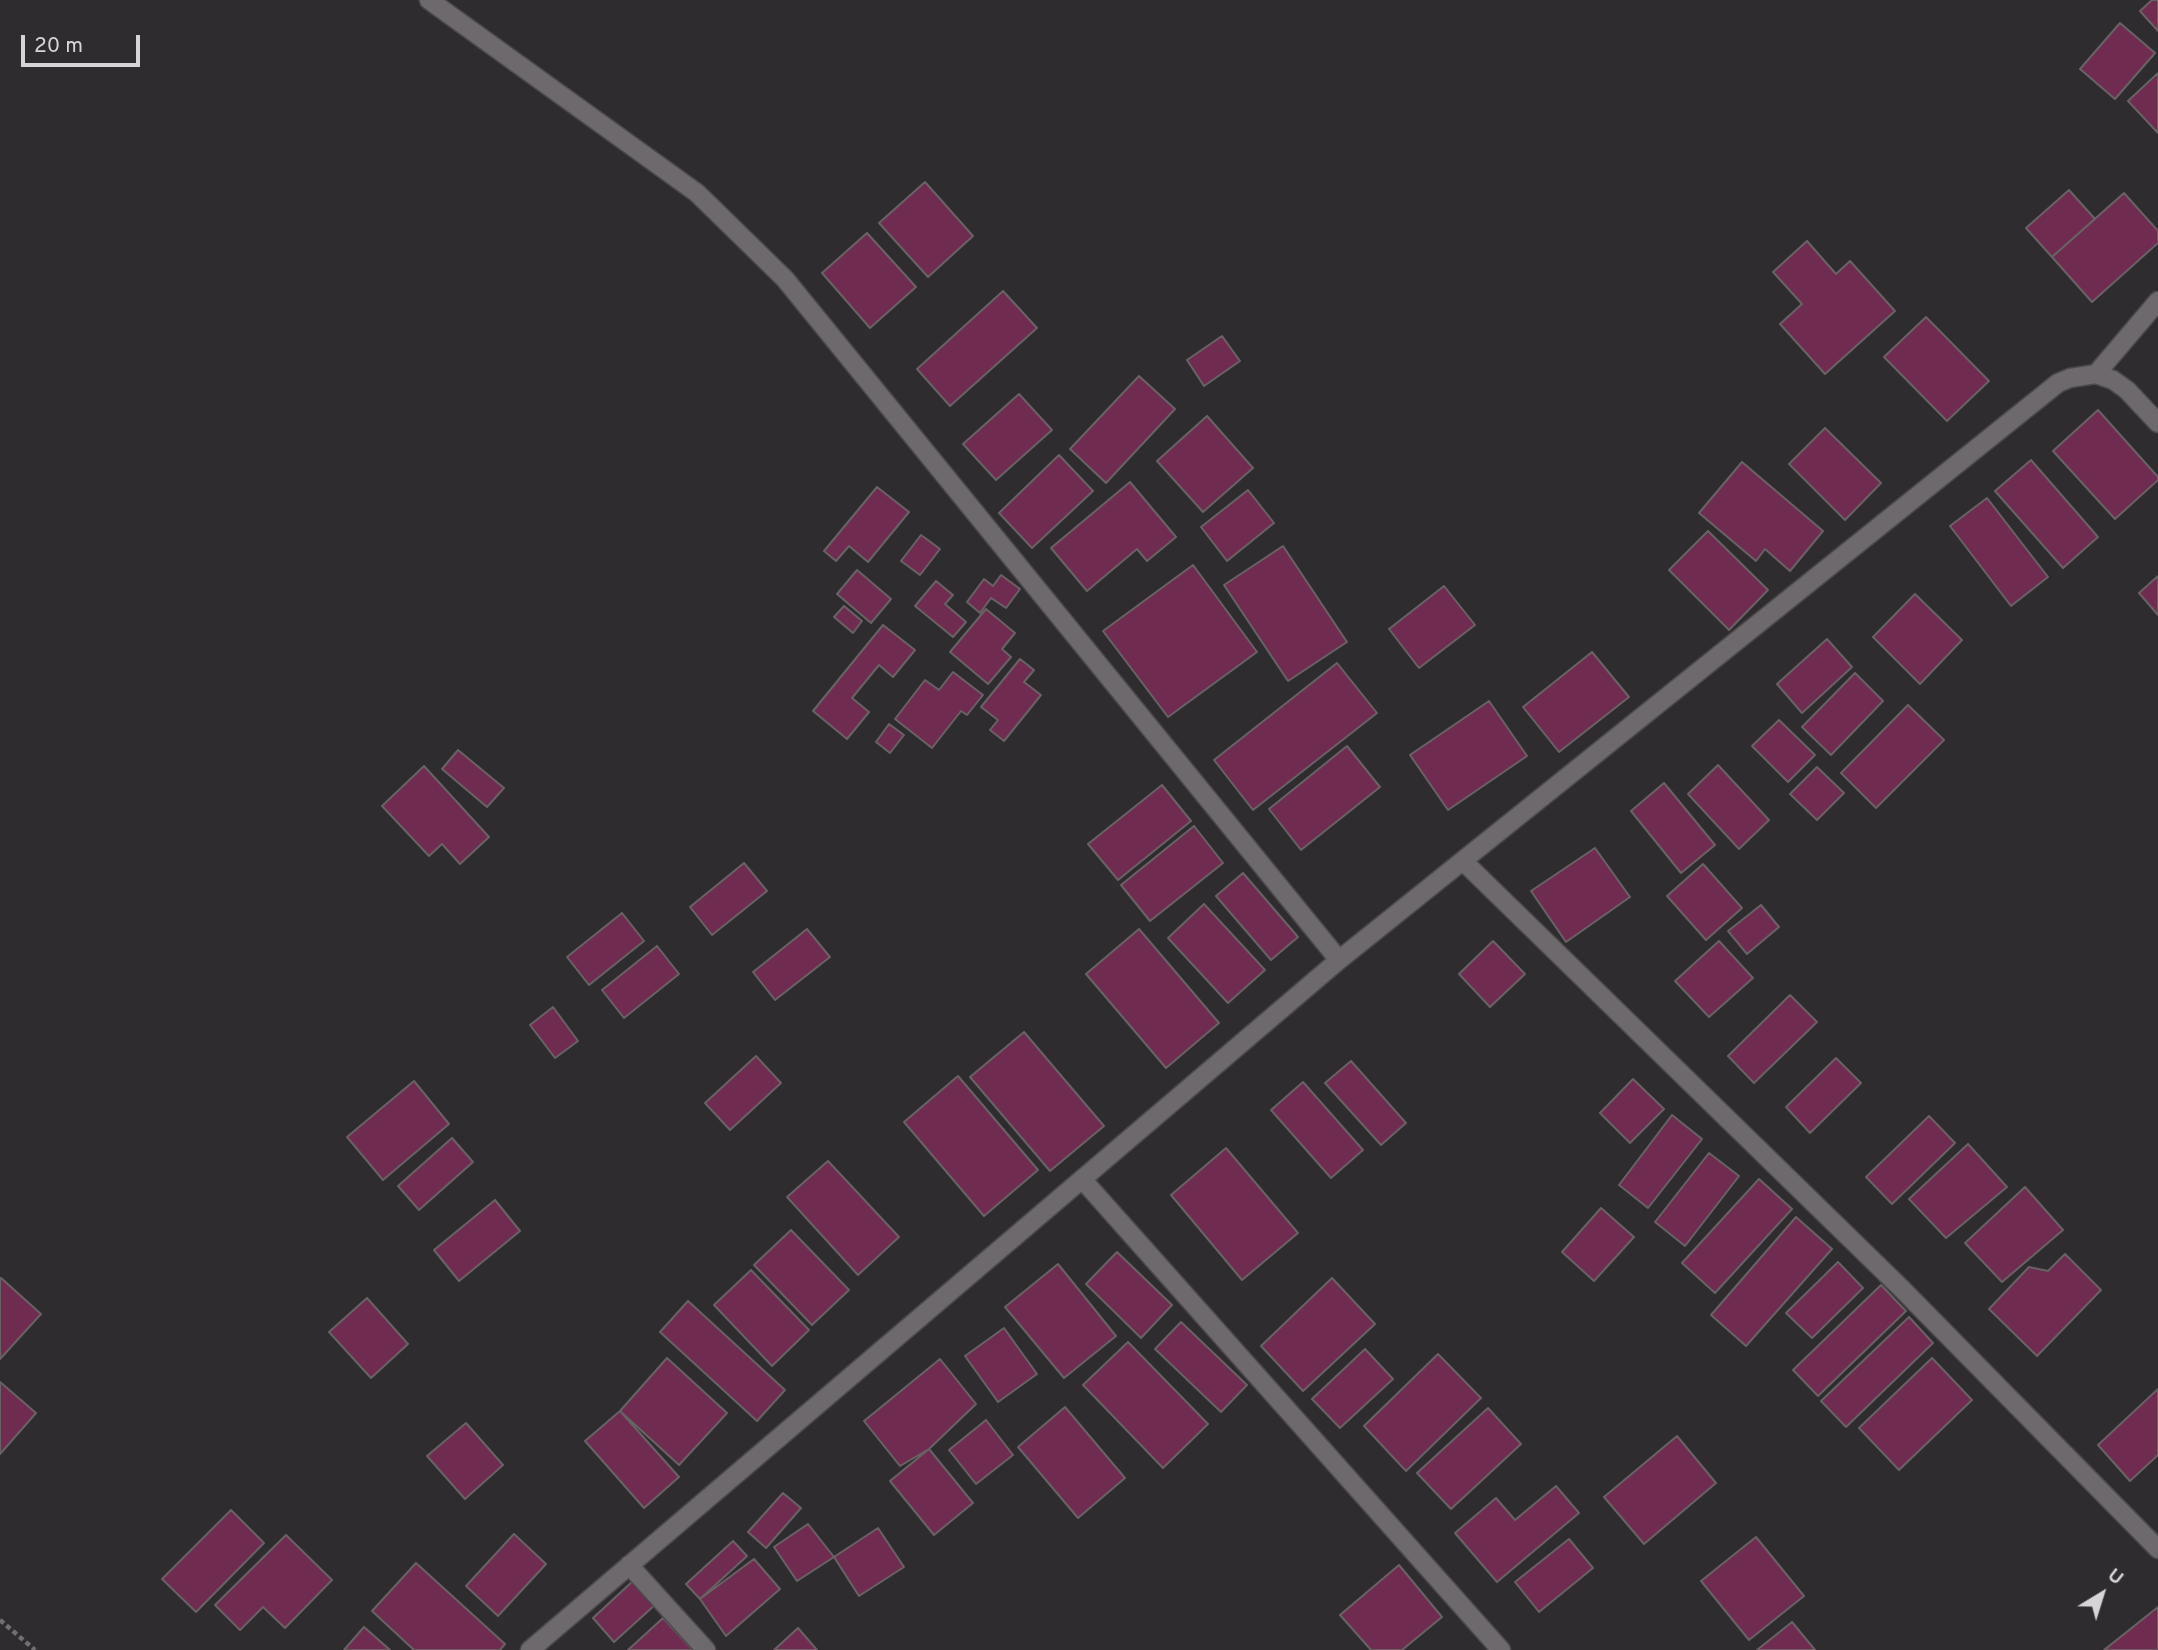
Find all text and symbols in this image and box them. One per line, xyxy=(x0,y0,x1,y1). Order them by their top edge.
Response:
scale bar xyxy=(24,21,144,65)
text: 20 m xyxy=(34,33,83,60)
north arrow xyxy=(2067,1559,2137,1629)
text: U xyxy=(2102,1564,2128,1591)

